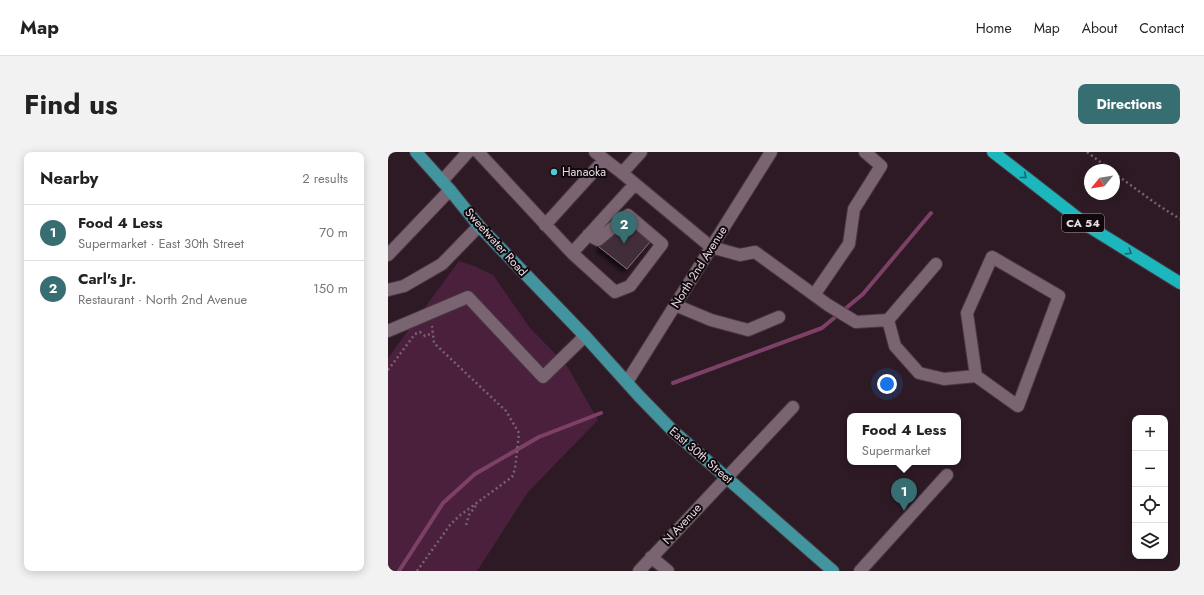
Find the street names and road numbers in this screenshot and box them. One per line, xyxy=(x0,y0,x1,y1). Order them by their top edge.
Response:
street label: Sweetwater Road xyxy=(460,204,532,280)
road number: CA 54 xyxy=(1062,214,1104,232)
street label: North 2nd Avenue xyxy=(667,222,731,312)
street label: East 30th Street xyxy=(665,422,737,488)
street label: N Avenue xyxy=(658,499,706,549)

